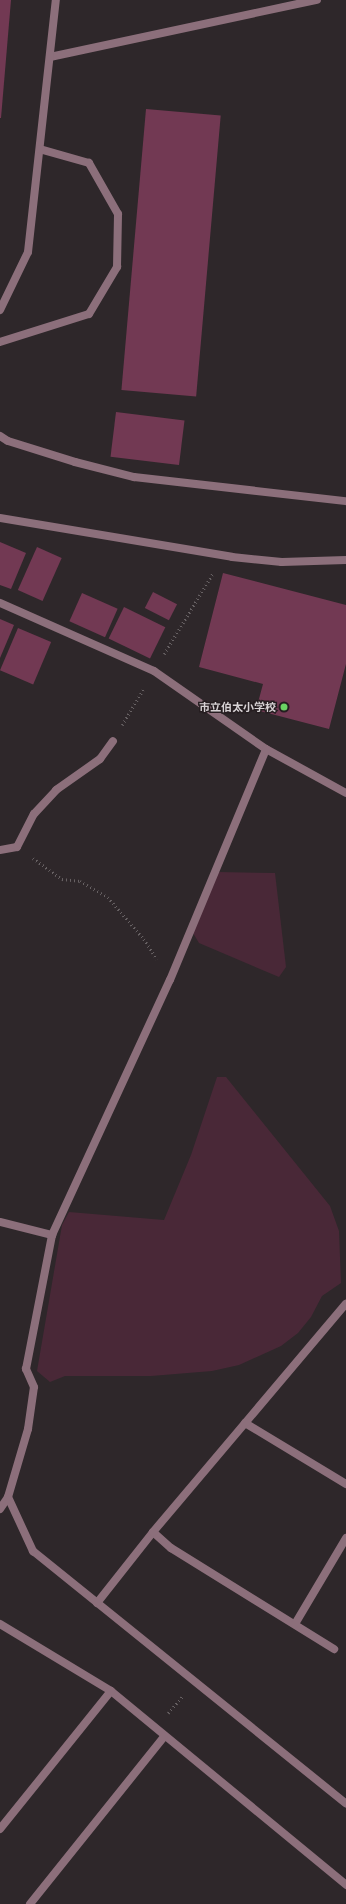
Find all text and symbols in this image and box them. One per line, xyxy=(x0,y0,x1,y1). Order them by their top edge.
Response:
place label: 市立伯太小学校 xyxy=(199,700,276,714)
marker: 市立伯太小学校 xyxy=(279,702,289,712)

